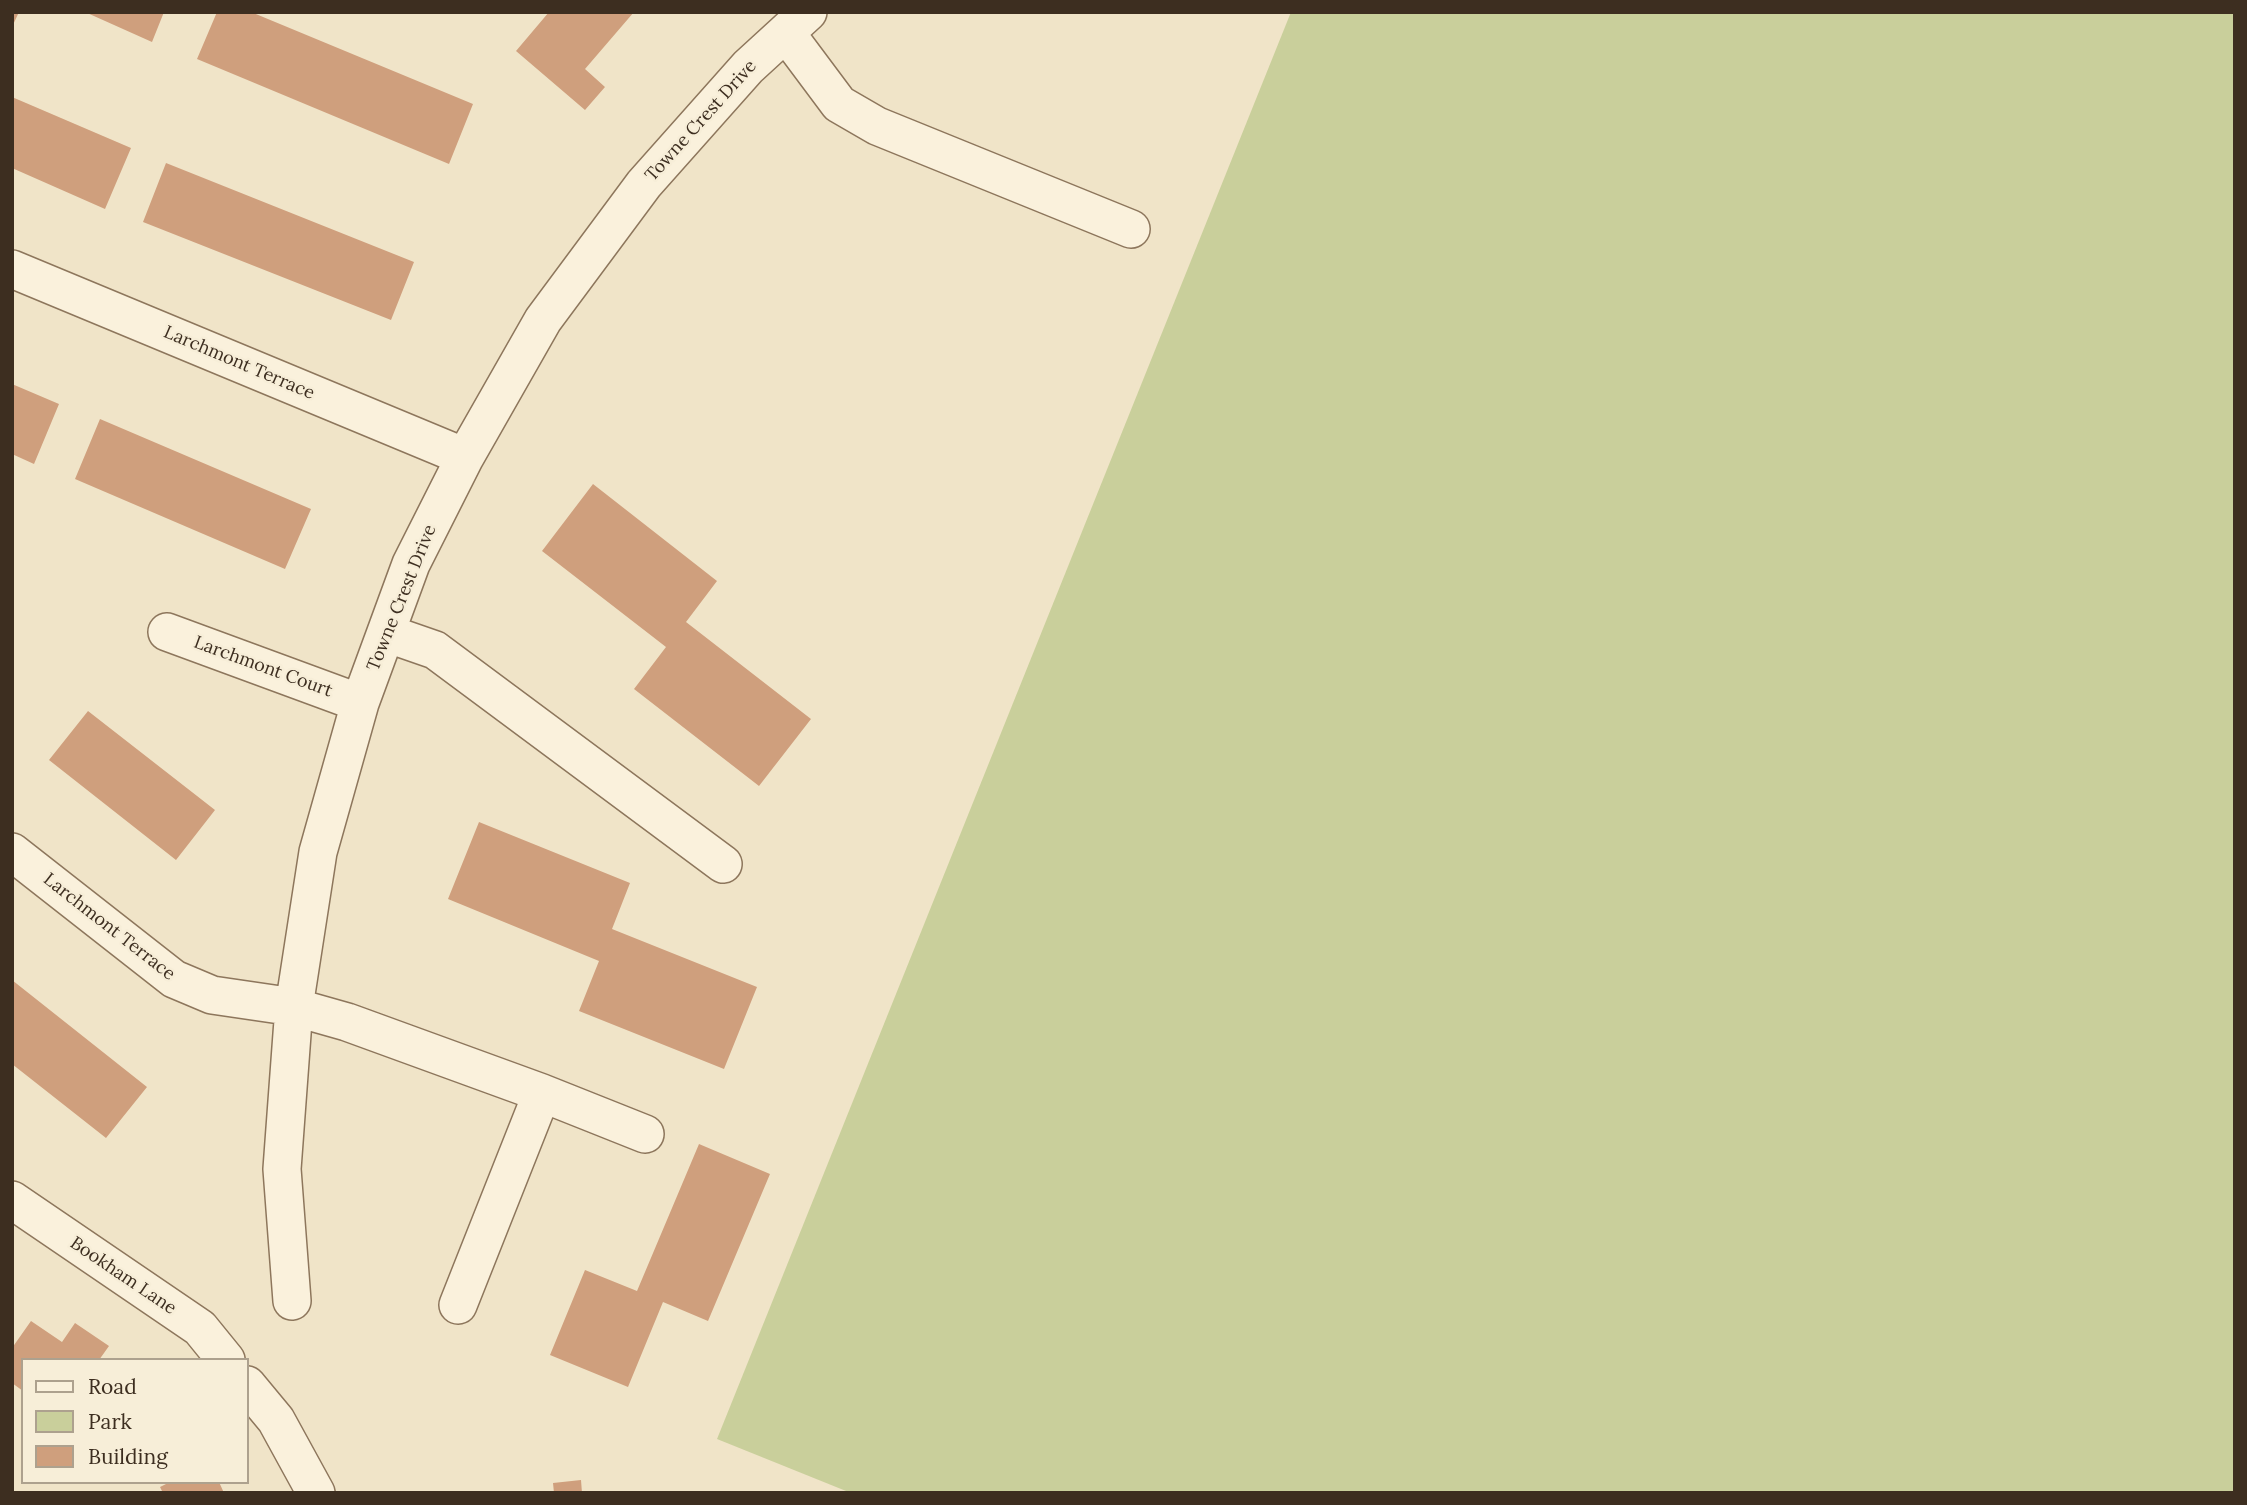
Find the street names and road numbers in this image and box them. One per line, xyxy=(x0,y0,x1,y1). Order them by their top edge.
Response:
street label: Towne Crest Drive xyxy=(641,56,761,186)
street label: Larchmont Terrace xyxy=(160,321,318,405)
street label: Towne Crest Drive xyxy=(363,522,441,674)
street label: Larchmont Court xyxy=(191,632,335,702)
street label: Larchmont Terrace xyxy=(39,869,179,985)
street label: Bookham Lane xyxy=(66,1232,180,1320)

